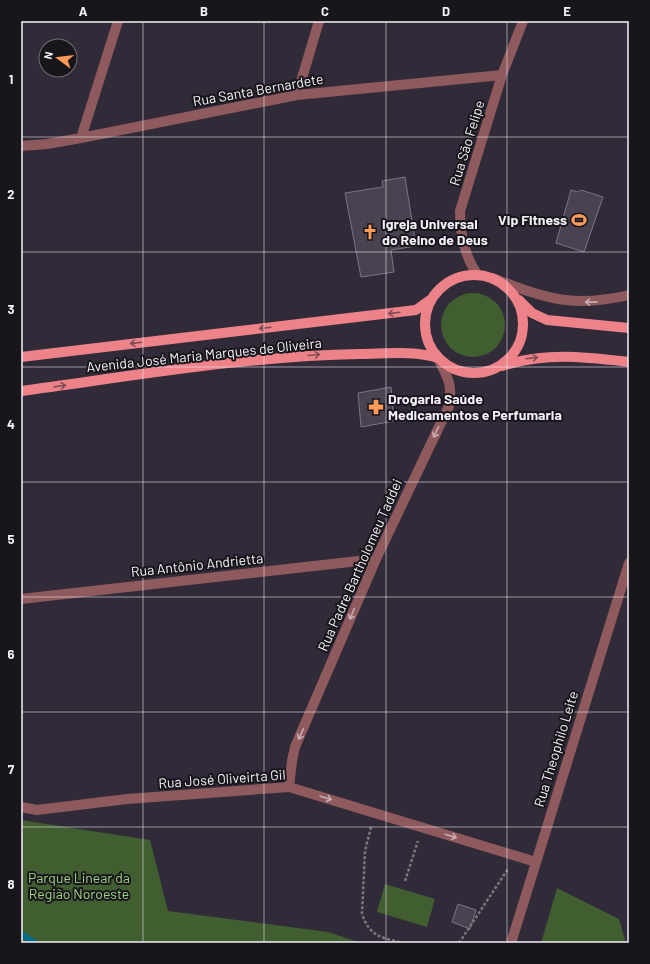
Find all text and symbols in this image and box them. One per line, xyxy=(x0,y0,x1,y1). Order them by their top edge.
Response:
text: A xyxy=(79,3,88,19)
text: B xyxy=(200,3,208,19)
text: C xyxy=(321,3,329,19)
text: D xyxy=(442,3,450,19)
text: E xyxy=(563,3,571,19)
north arrow xyxy=(38,38,78,78)
text: N xyxy=(41,50,55,61)
street label: Rua Santa Bernardete xyxy=(191,70,325,109)
text: 1 xyxy=(9,71,13,87)
street label: Rua São Felipe xyxy=(445,98,488,188)
text: 2 xyxy=(7,186,15,202)
place label: Vip Fitness xyxy=(498,211,567,228)
sports icon: Vip Fitness xyxy=(570,211,588,229)
place label: Igreja Universal do Reino de Deus xyxy=(382,215,488,248)
church icon: Igreja Universal do Reino de Deus xyxy=(361,223,379,241)
one-way arrow xyxy=(585,298,598,305)
text: 3 xyxy=(7,301,15,317)
one-way arrow xyxy=(388,309,401,317)
one-way arrow xyxy=(259,324,272,332)
street label: Avenida José Maria Marques de Oliveira xyxy=(85,334,322,375)
one-way arrow xyxy=(130,340,143,347)
one-way arrow xyxy=(307,352,320,359)
one-way arrow xyxy=(525,354,538,362)
one-way arrow xyxy=(53,382,66,390)
place label: Drogaria Saúde Medicamentos e Perfumaria xyxy=(388,390,562,423)
pharmacy icon: Drogaria Saúde Medicamentos e Perfumaria xyxy=(367,398,385,416)
text: 4 xyxy=(7,416,15,432)
one-way arrow xyxy=(432,426,439,438)
street label: Rua Padre Bartholomeu Taddei xyxy=(314,476,405,654)
text: 5 xyxy=(7,531,15,547)
street label: Rua Antônio Andrietta xyxy=(130,549,264,580)
one-way arrow xyxy=(348,608,356,620)
text: 6 xyxy=(8,646,15,662)
street label: Rua Theophilo Leite xyxy=(530,689,581,809)
one-way arrow xyxy=(297,727,304,739)
text: 7 xyxy=(8,761,15,777)
street label: Rua José Oliveirta Gil xyxy=(158,766,286,791)
one-way arrow xyxy=(319,795,332,802)
one-way arrow xyxy=(444,833,457,840)
park label: Parque Linear da Região Noroeste xyxy=(28,869,130,902)
text: 8 xyxy=(7,876,15,892)

